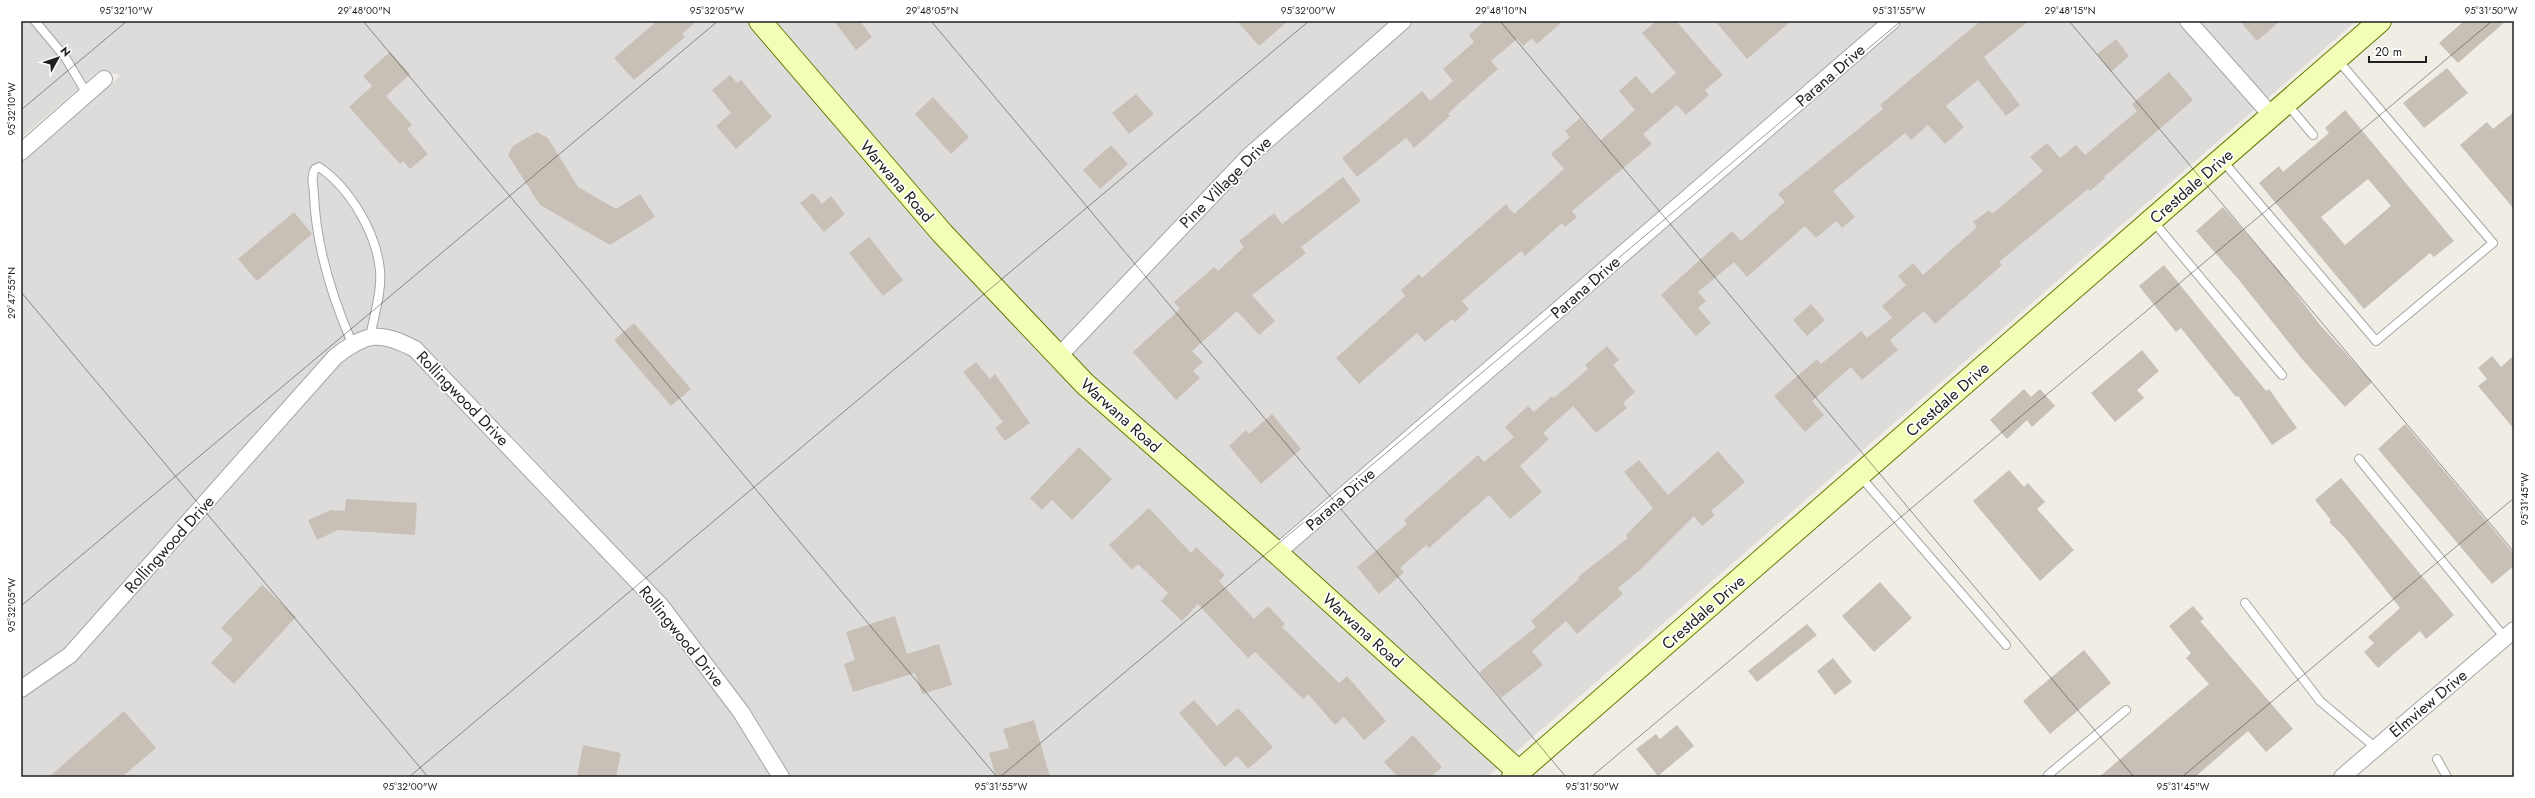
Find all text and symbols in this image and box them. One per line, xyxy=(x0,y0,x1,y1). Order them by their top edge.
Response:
text: 95°32'10"W xyxy=(99,3,153,18)
text: 29°48'00"N xyxy=(338,3,390,18)
text: 95°32'05"W xyxy=(690,3,744,18)
text: 29°48'05"N xyxy=(906,3,958,18)
text: 95°32'00"W xyxy=(1281,3,1335,18)
text: 29°48'10"N xyxy=(1475,3,1527,18)
text: 95°31'55"W xyxy=(1873,3,1926,18)
text: 29°48'15"N xyxy=(2045,3,2095,18)
text: 95°31'50"W xyxy=(2464,3,2518,18)
north arrow xyxy=(38,38,78,78)
scale bar xyxy=(2369,38,2426,64)
street label: Parana Drive xyxy=(1790,39,1870,112)
text: N xyxy=(57,43,75,60)
text: 20 m xyxy=(2375,43,2402,61)
text: 95°32'10"W xyxy=(4,82,19,136)
street label: Pine Village Drive xyxy=(1174,131,1277,234)
street label: Warwana Road xyxy=(855,135,939,227)
street label: Crestdale Drive xyxy=(2145,144,2238,229)
street label: Parana Drive xyxy=(1545,251,1625,324)
text: 29°47'55"N xyxy=(4,267,19,319)
street label: Rollingwood Drive xyxy=(411,346,514,451)
street label: Crestdale Drive xyxy=(1901,357,1994,442)
street label: Warwana Road xyxy=(1075,373,1166,458)
street label: Parana Drive xyxy=(1300,463,1380,536)
text: 95°31'45"W xyxy=(2517,472,2532,526)
street label: Rollingwood Drive xyxy=(119,490,220,598)
street label: Crestdale Drive xyxy=(1657,570,1750,655)
text: 95°32'05"W xyxy=(4,578,19,632)
street label: Rollingwood Drive xyxy=(634,581,730,692)
street label: Warwana Road xyxy=(1317,588,1408,673)
street label: Elmview Drive xyxy=(2384,664,2472,743)
text: 95°32'00"W xyxy=(383,779,437,794)
text: 95°31'55"W xyxy=(975,779,1028,794)
text: 95°31'50"W xyxy=(1565,779,1619,794)
text: 95°31'45"W xyxy=(2156,779,2210,794)

